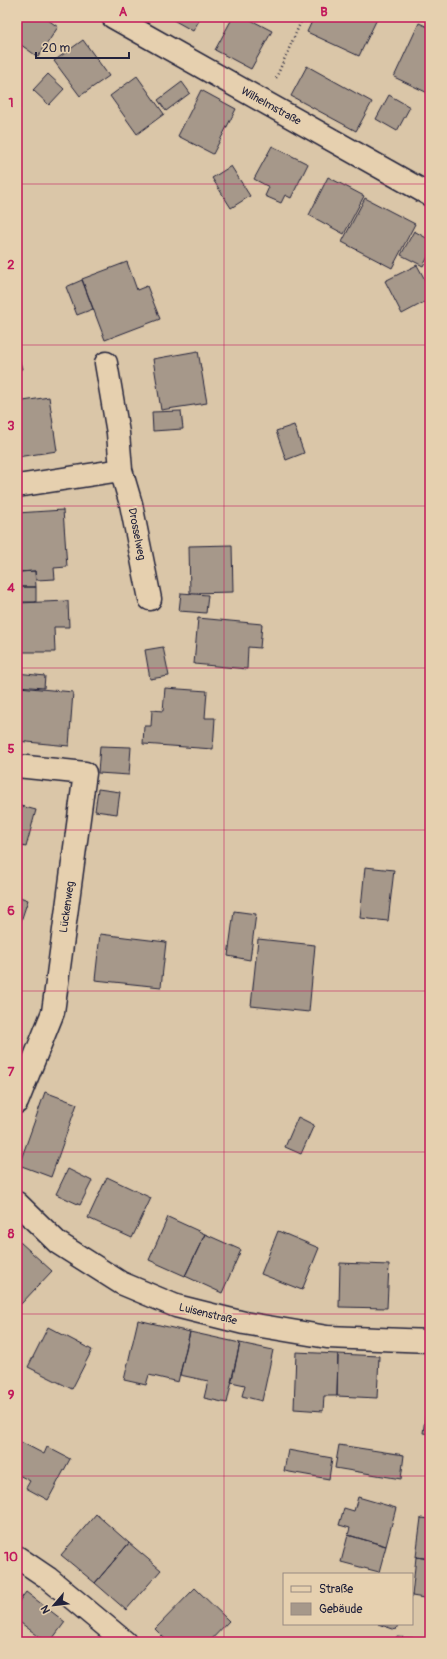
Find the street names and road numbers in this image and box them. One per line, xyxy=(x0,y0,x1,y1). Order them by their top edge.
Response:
street label: Wilhelmstraße xyxy=(239,84,304,128)
street label: Drosselweg xyxy=(126,507,149,562)
street label: Lückenweg xyxy=(57,880,77,934)
street label: Luisenstraße xyxy=(177,1300,239,1328)

